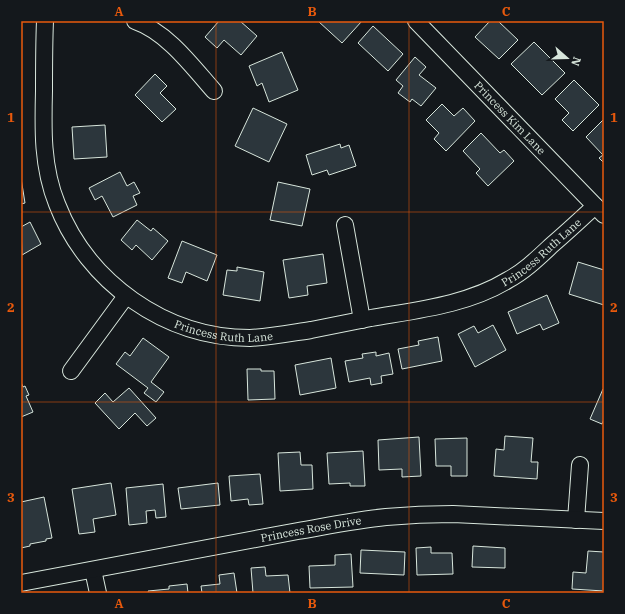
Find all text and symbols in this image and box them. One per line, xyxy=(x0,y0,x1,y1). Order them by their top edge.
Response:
text: A xyxy=(114,3,124,20)
text: B xyxy=(307,3,317,20)
text: C xyxy=(502,3,511,20)
north arrow xyxy=(547,38,587,78)
text: N xyxy=(568,55,584,68)
street label: Princess Kim Lane xyxy=(471,78,549,158)
text: 1 xyxy=(7,109,15,126)
text: 1 xyxy=(610,109,618,126)
street label: Princess Ruth Lane xyxy=(499,215,584,289)
text: 2 xyxy=(7,299,15,316)
text: 2 xyxy=(610,299,618,316)
street label: Princess Ruth Lane xyxy=(173,317,274,345)
text: 3 xyxy=(7,489,15,506)
text: 3 xyxy=(610,489,618,506)
street label: Princess Rose Drive xyxy=(260,513,362,545)
text: A xyxy=(114,595,124,612)
text: B xyxy=(307,595,317,612)
text: C xyxy=(502,595,511,612)

